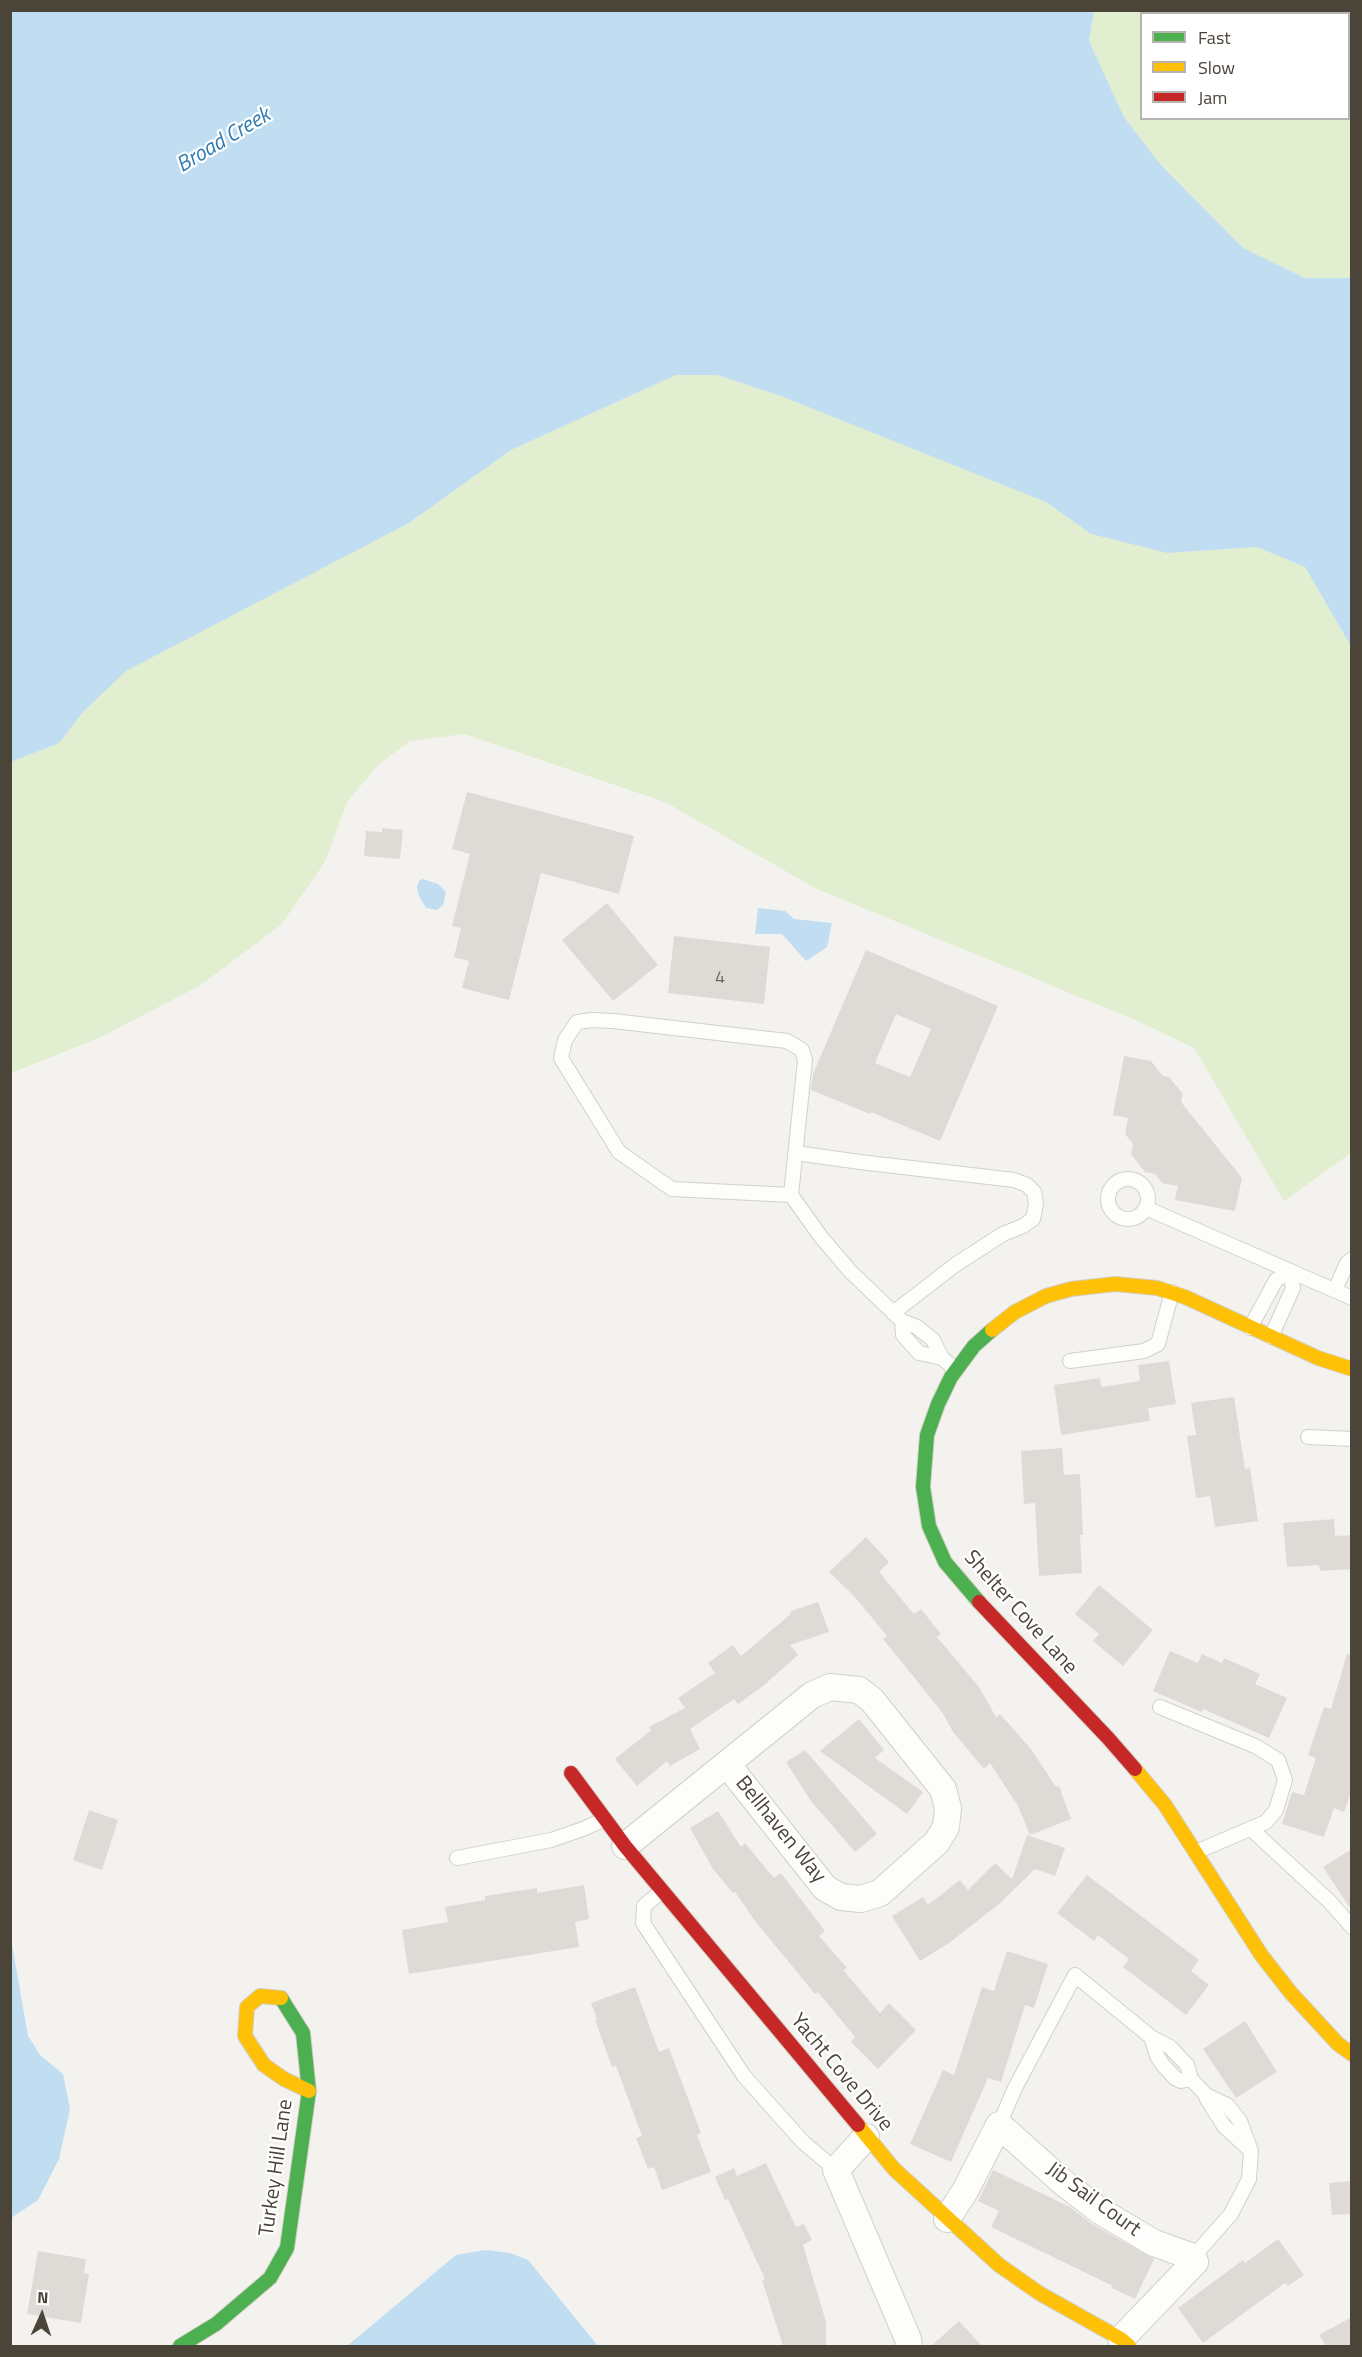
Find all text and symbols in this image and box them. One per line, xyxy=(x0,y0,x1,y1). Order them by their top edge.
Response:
legend xyxy=(1140,12,1350,120)
text: Fast xyxy=(1198,24,1231,51)
text: Slow xyxy=(1198,54,1235,81)
text: Jam xyxy=(1198,84,1227,111)
water label: Broad Creek xyxy=(172,103,276,179)
house number: 4 xyxy=(715,968,725,990)
street label: Shelter Cove Lane xyxy=(958,1546,1082,1680)
street label: Bellhaven Way xyxy=(729,1771,831,1889)
street label: Yacht Cove Drive xyxy=(784,2009,898,2137)
street label: Turkey Hill Lane xyxy=(255,2098,299,2238)
street label: Jib Sail Court xyxy=(1041,2157,1145,2243)
north arrow xyxy=(12,2285,72,2345)
text: N xyxy=(37,2285,49,2309)

